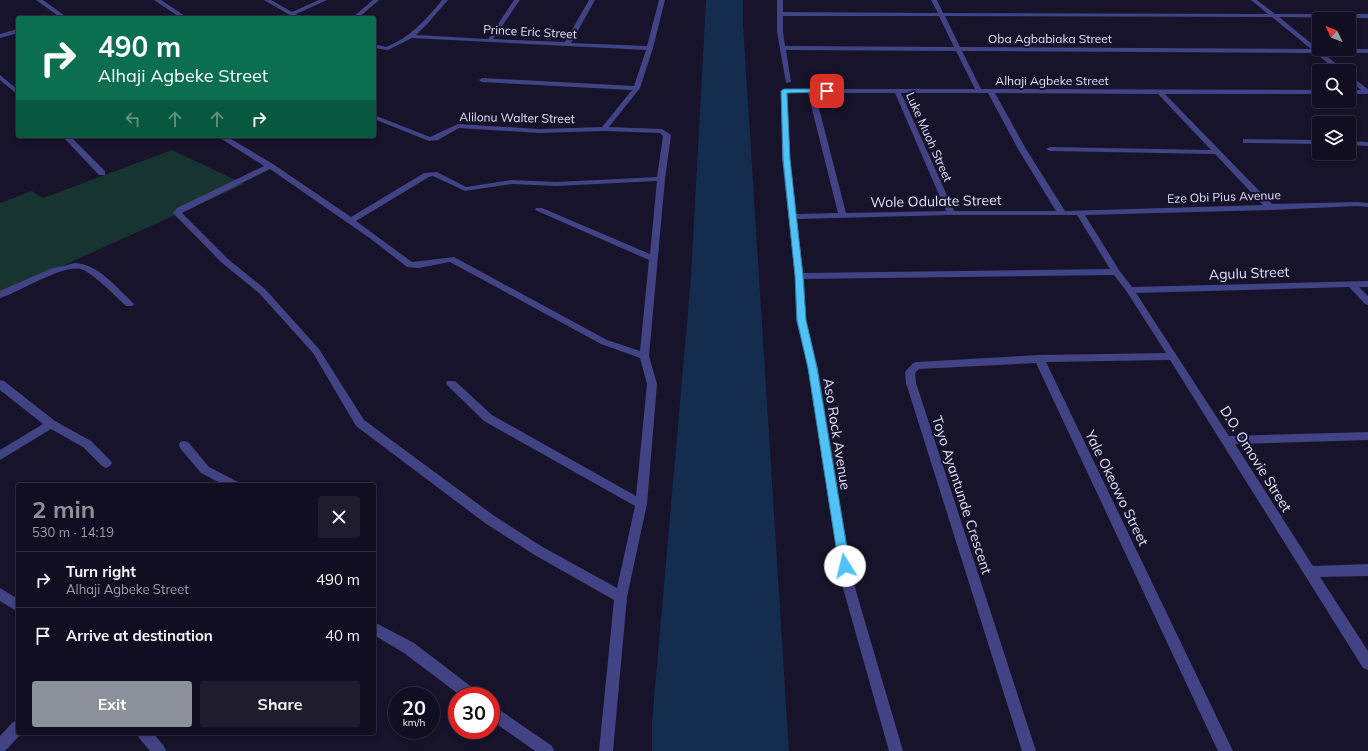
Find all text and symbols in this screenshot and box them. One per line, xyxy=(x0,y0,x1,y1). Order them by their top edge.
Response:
north arrow xyxy=(1312,12,1356,56)
map controls xyxy=(1312,12,1356,160)
street label: Prince Eric Street xyxy=(483,22,577,41)
text: 490 m xyxy=(98,29,181,64)
street label: Oba Agbabiaka Street xyxy=(988,31,1112,46)
icon: right xyxy=(32,32,84,84)
text: Alhaji Agbeke Street xyxy=(98,64,268,87)
button: search xyxy=(1312,64,1356,108)
street label: Alhaji Agbeke Street xyxy=(995,73,1109,88)
pin xyxy=(810,74,844,108)
icon: arrive xyxy=(816,80,838,102)
street label: Luke Muoh Street xyxy=(903,90,956,184)
icon: left xyxy=(122,108,144,130)
icon: ahead xyxy=(164,108,186,130)
icon: ahead xyxy=(206,108,228,130)
icon: right xyxy=(248,108,270,130)
street label: Alilonu Walter Street xyxy=(459,109,575,126)
button: layers xyxy=(1312,116,1356,160)
street label: Eze Obi Pius Avenue xyxy=(1167,187,1281,206)
street label: Wole Odulate Street xyxy=(870,191,1002,211)
street label: Agulu Street xyxy=(1208,263,1290,283)
street label: Aso Rock Avenue xyxy=(819,377,855,491)
street label: D.O. Omovie Street xyxy=(1216,403,1296,515)
street label: Toyo Ayantunde Crescent xyxy=(928,413,996,577)
street label: Yale Okeowo Street xyxy=(1081,426,1153,549)
text: 2 min xyxy=(32,494,95,524)
button: close xyxy=(318,496,360,538)
text: 530 m · 14:19 xyxy=(32,524,114,540)
position arrow xyxy=(824,545,866,587)
text: Turn right xyxy=(66,562,136,581)
icon: right xyxy=(32,569,54,591)
text: 490 m xyxy=(316,570,360,589)
text: Alhaji Agbeke Street xyxy=(66,581,189,597)
icon: arrive xyxy=(32,625,54,647)
text: Arrive at destination xyxy=(66,626,213,645)
text: 40 m xyxy=(325,626,360,645)
button: Exit xyxy=(32,681,192,727)
button: Share xyxy=(200,681,360,727)
speed limit sign: 30 xyxy=(448,687,500,739)
text: 20 xyxy=(402,695,426,720)
text: km/h xyxy=(403,716,425,729)

